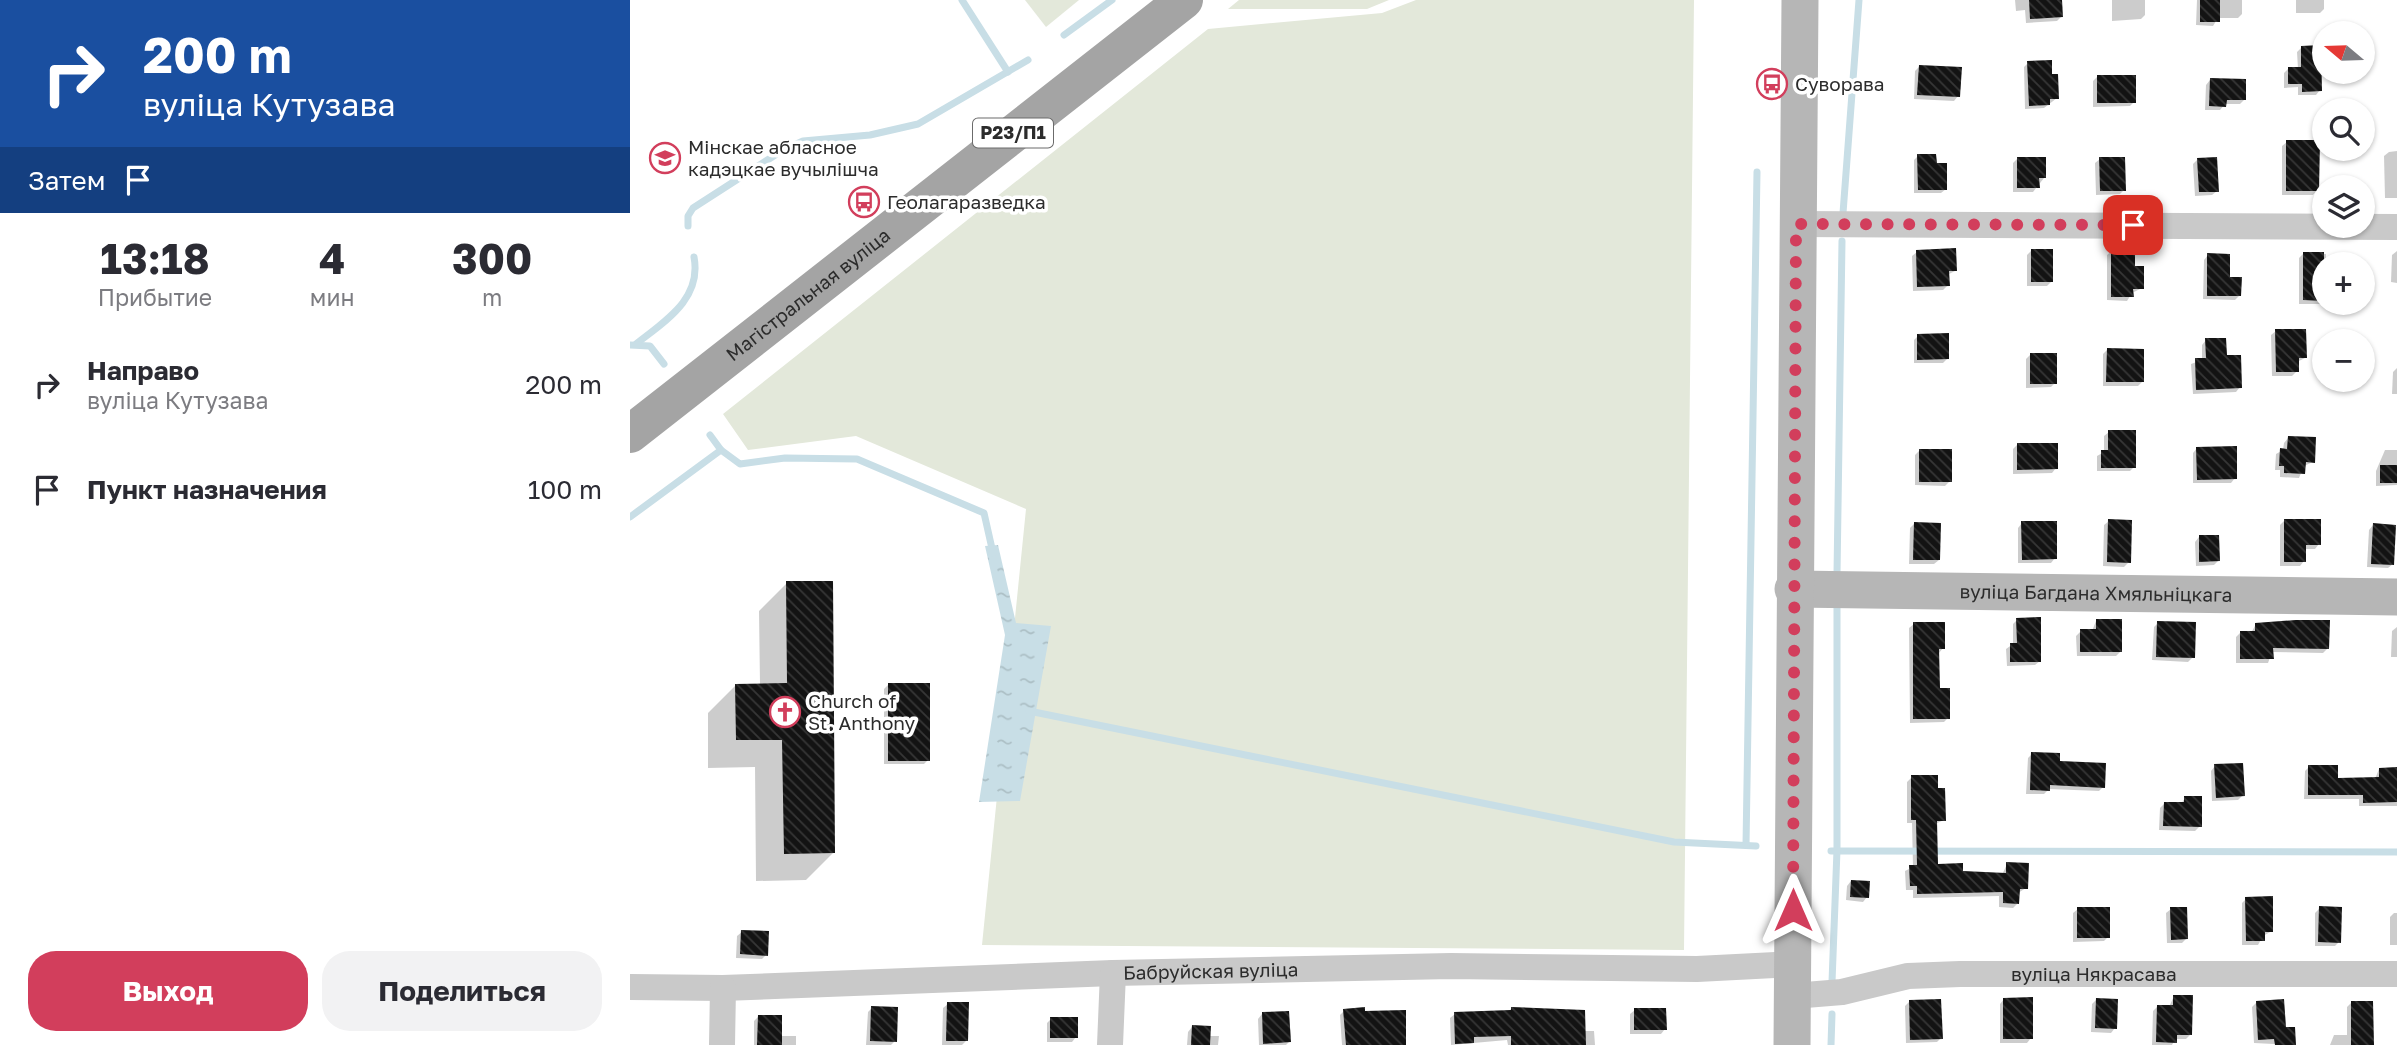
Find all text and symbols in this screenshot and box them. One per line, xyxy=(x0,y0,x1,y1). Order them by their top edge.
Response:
north arrow xyxy=(2312,21,2375,84)
map controls xyxy=(2312,21,2375,392)
text: 200 m xyxy=(143,25,292,84)
icon: right xyxy=(28,28,119,119)
bus stop icon: Суворава xyxy=(1755,67,1789,101)
place label: Суворава xyxy=(1795,72,1885,95)
text: вуліца Кутузава xyxy=(143,85,396,123)
button: search xyxy=(2312,98,2375,161)
road number: Р23/П1 xyxy=(973,118,1053,148)
place label: Мінскае абласное кадэцкае вучылішча xyxy=(688,135,879,180)
school or university icon: Мінскае абласное кадэцкае вучылішча xyxy=(648,141,682,175)
icon: arrive xyxy=(119,161,157,199)
text: Затем xyxy=(28,165,105,196)
button: layers xyxy=(2312,175,2375,238)
bus stop icon: Геолагаразведка xyxy=(847,185,881,219)
place label: Геолагаразведка xyxy=(887,190,1046,213)
pin xyxy=(2103,195,2163,255)
icon: arrive xyxy=(2114,206,2152,244)
street label: Магістральная вуліца xyxy=(721,223,894,365)
text: 13:18 xyxy=(100,233,210,283)
text: 4 xyxy=(319,233,345,283)
text: 300 xyxy=(452,233,532,283)
button: + xyxy=(2312,252,2375,315)
text: Прибытие xyxy=(98,283,212,311)
text: мин xyxy=(310,283,354,311)
text: m xyxy=(482,283,502,311)
button: − xyxy=(2312,329,2375,392)
text: Направо xyxy=(87,355,199,386)
icon: right xyxy=(28,366,66,404)
text: 200 m xyxy=(525,369,602,400)
text: вуліца Кутузава xyxy=(87,386,269,414)
icon: arrive xyxy=(28,471,66,509)
text: Пункт назначения xyxy=(87,474,327,505)
text: 100 m xyxy=(528,474,602,505)
street label: вуліца Багдана Хмяльніцкага xyxy=(1960,579,2232,606)
place label: Church of St. Anthony xyxy=(808,689,916,734)
church icon: Church of St. Anthony xyxy=(768,695,802,729)
position arrow xyxy=(1756,873,1830,947)
button: Выход xyxy=(28,951,308,1031)
button: Поделиться xyxy=(322,951,602,1031)
street label: Бабруйская вуліца xyxy=(1123,957,1299,984)
street label: вуліца Някрасава xyxy=(2011,962,2177,985)

